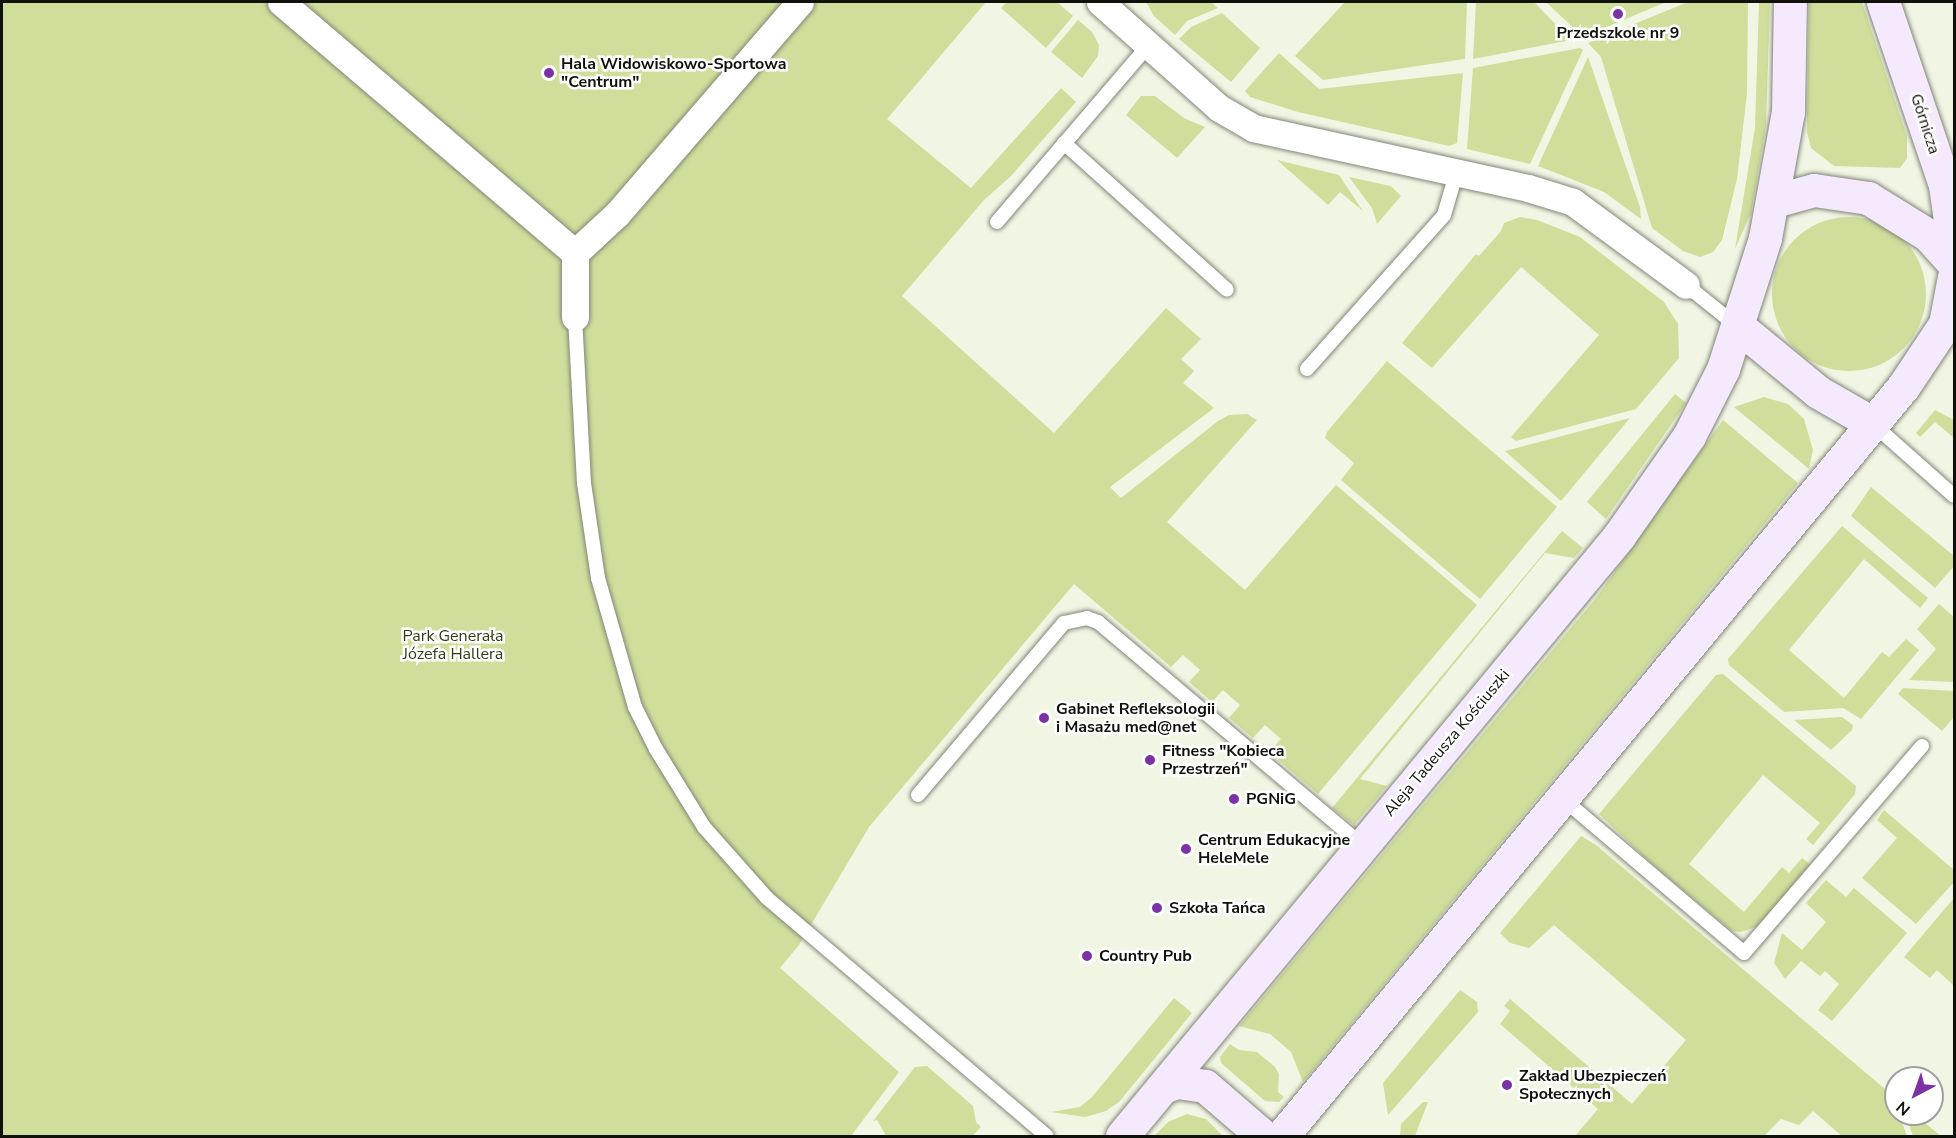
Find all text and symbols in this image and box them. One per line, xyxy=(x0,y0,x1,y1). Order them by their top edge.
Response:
marker: Przedszkole nr 9 xyxy=(1611,7,1625,21)
place label: Przedszkole nr 9 xyxy=(1557,23,1679,43)
place label: Hala Widowiskowo-Sportowa "Centrum" xyxy=(561,54,786,92)
marker: Hala Widowiskowo-Sportowa "Centrum" xyxy=(542,66,556,80)
street label: Górnicza xyxy=(1906,91,1944,157)
park label: Park Generała Józefa Hallera xyxy=(402,626,504,664)
street label: Aleja Tadeusza Kościuszki xyxy=(1380,666,1514,820)
place label: Gabinet Refleksologii i Masażu med@net xyxy=(1056,699,1215,737)
marker: Gabinet Refleksologii i Masażu med@net xyxy=(1037,711,1051,725)
place label: Fitness "Kobieca Przestrzeń" xyxy=(1162,741,1285,779)
marker: Fitness "Kobieca Przestrzeń" xyxy=(1143,753,1157,767)
place label: PGNiG xyxy=(1246,789,1296,809)
marker: PGNiG xyxy=(1227,792,1241,806)
place label: Centrum Edukacyjne HeleMele xyxy=(1198,830,1350,868)
marker: Centrum Edukacyjne HeleMele xyxy=(1179,842,1193,856)
place label: Szkoła Tańca xyxy=(1169,898,1266,918)
marker: Szkoła Tańca xyxy=(1150,901,1164,915)
place label: Country Pub xyxy=(1099,946,1192,966)
marker: Country Pub xyxy=(1080,949,1094,963)
place label: Zakład Ubezpieczeń Społecznych xyxy=(1519,1066,1667,1104)
north arrow xyxy=(1884,1066,1944,1126)
marker: Zakład Ubezpieczeń Społecznych xyxy=(1500,1078,1514,1092)
text: N xyxy=(1892,1096,1915,1120)

